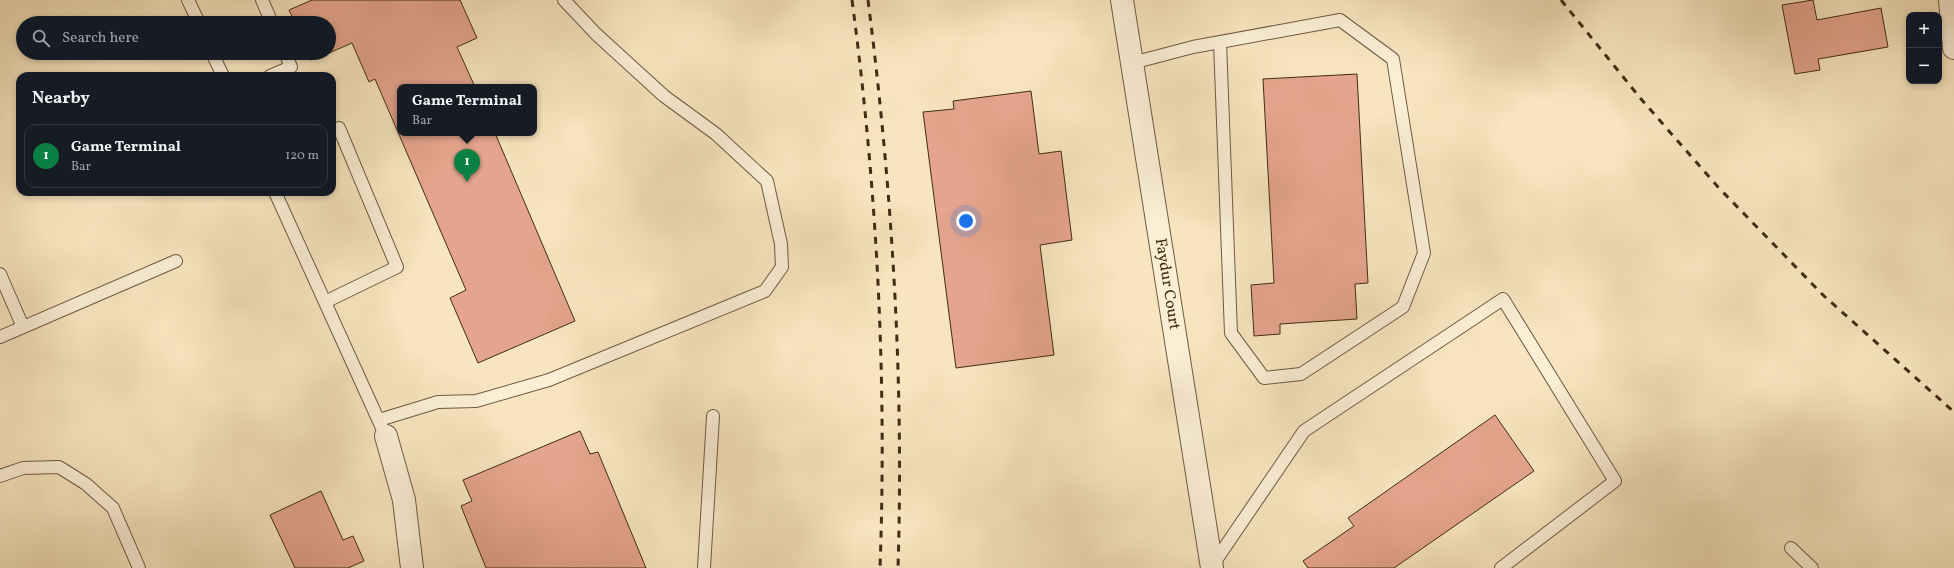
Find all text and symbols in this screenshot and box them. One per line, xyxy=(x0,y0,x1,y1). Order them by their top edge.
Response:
map controls xyxy=(1906,12,1942,84)
button: + xyxy=(1906,12,1942,48)
search box xyxy=(16,16,336,60)
icon: search xyxy=(30,27,52,49)
text: Search here xyxy=(62,28,139,49)
button: − xyxy=(1906,48,1942,84)
popup xyxy=(397,84,537,136)
text: Nearby xyxy=(32,87,90,110)
text: Game Terminal xyxy=(412,91,522,112)
text: Bar xyxy=(412,112,432,130)
text: Game Terminal xyxy=(71,137,181,158)
text: 1 xyxy=(43,147,49,165)
text: 120 m xyxy=(285,147,319,165)
pin: 1 xyxy=(454,149,480,182)
text: Bar xyxy=(71,158,91,176)
your location xyxy=(956,211,976,231)
street label: Faydur Court xyxy=(1149,237,1185,332)

